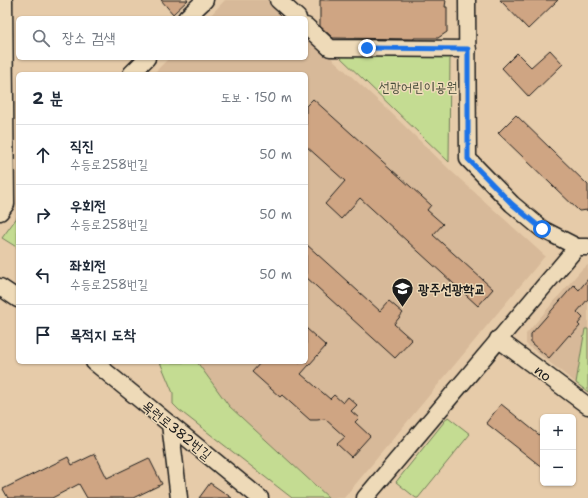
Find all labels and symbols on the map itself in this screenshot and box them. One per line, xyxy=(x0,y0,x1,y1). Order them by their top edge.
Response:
route end xyxy=(358,39,376,57)
park label: 선광어린이공원 xyxy=(379,78,457,96)
route start xyxy=(533,220,551,238)
school or university icon: 광주선광학교 xyxy=(390,276,416,309)
place label: 광주선광학교 xyxy=(418,280,486,298)
street label: no xyxy=(531,361,555,385)
street label: 목련로382번길 xyxy=(139,396,216,464)

